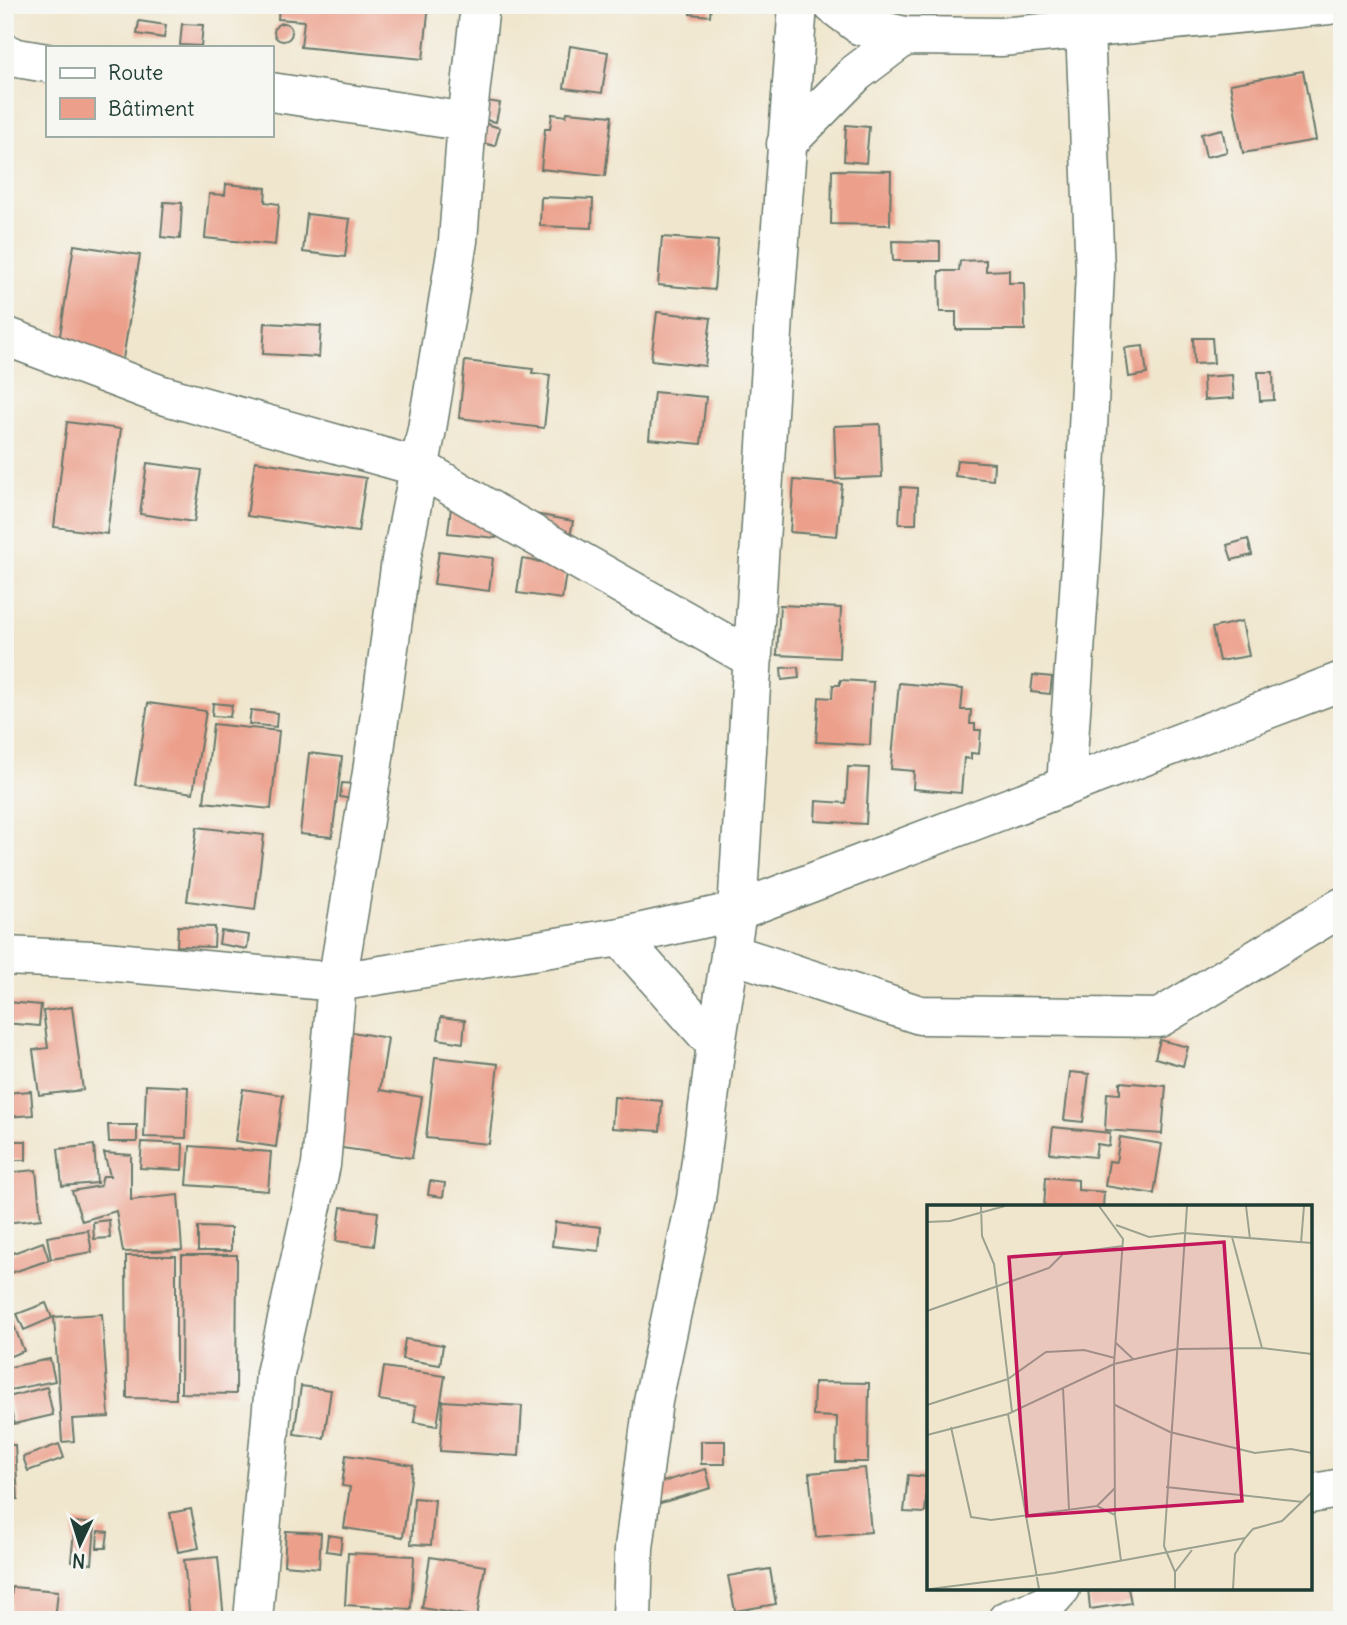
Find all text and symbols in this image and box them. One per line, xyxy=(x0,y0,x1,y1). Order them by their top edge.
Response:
legend xyxy=(46,46,273,136)
text: Route xyxy=(108,59,163,86)
text: Bâtiment xyxy=(108,95,194,122)
inset map xyxy=(927,1205,1312,1590)
north arrow xyxy=(46,1510,116,1580)
text: N xyxy=(71,1549,86,1573)

